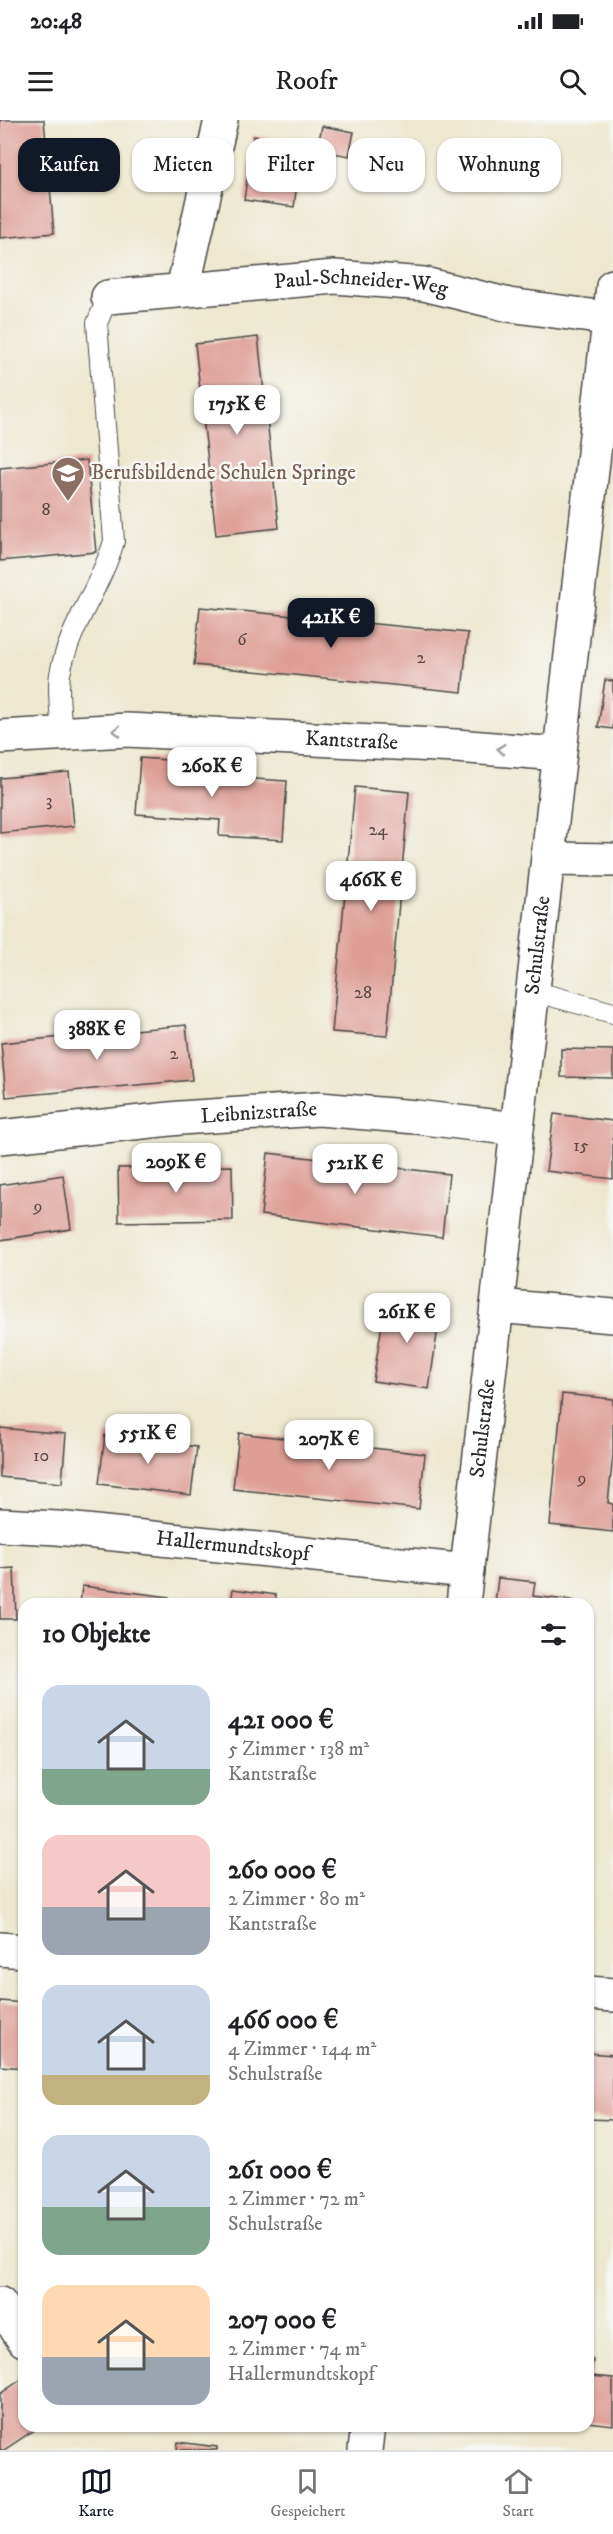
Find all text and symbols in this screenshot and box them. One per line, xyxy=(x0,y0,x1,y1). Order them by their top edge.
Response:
text: 20:48 xyxy=(30,8,82,35)
text: Roofr xyxy=(275,64,338,98)
icon: menu xyxy=(24,65,57,98)
icon: search xyxy=(556,65,589,98)
chip: Kaufen xyxy=(18,138,120,192)
chip: Mieten xyxy=(132,138,234,192)
chip: Filter xyxy=(246,138,336,192)
chip: Neu xyxy=(348,138,425,192)
chip: Wohnung xyxy=(437,138,561,192)
street label: Paul-Schneider-Weg xyxy=(273,264,451,303)
pin: 175K € xyxy=(188,385,286,436)
text: 175K € xyxy=(208,392,266,417)
school or university icon: Berufsbildende Schulen Springe xyxy=(50,455,86,502)
place label: Berufsbildende Schulen Springe xyxy=(91,460,356,486)
house number: 8 xyxy=(41,499,51,521)
pin: 421K € xyxy=(282,598,380,649)
text: 421K € xyxy=(302,605,360,630)
house number: 6 xyxy=(237,629,247,651)
house number: 2 xyxy=(417,647,426,669)
one-way arrow xyxy=(113,724,122,737)
street label: Kantstraße xyxy=(304,726,399,756)
one-way arrow xyxy=(496,743,505,756)
pin: 260K € xyxy=(163,747,261,798)
text: 260K € xyxy=(181,754,243,779)
house number: 3 xyxy=(46,790,52,812)
house number: 24 xyxy=(368,819,388,841)
pin: 466K € xyxy=(322,861,420,912)
text: 466K € xyxy=(340,868,402,893)
street label: Schulstraße xyxy=(519,894,557,996)
house number: 28 xyxy=(354,982,372,1004)
pin: 388K € xyxy=(48,1010,146,1061)
text: 388K € xyxy=(68,1017,126,1042)
house number: 2 xyxy=(170,1043,179,1065)
street label: Leibnizstraße xyxy=(200,1096,318,1130)
house number: 15 xyxy=(573,1135,589,1157)
pin: 209K € xyxy=(127,1143,225,1194)
pin: 521K € xyxy=(306,1144,404,1195)
text: 209K € xyxy=(146,1150,206,1175)
text: 521K € xyxy=(326,1151,384,1176)
house number: 9 xyxy=(33,1196,42,1218)
pin: 261K € xyxy=(358,1293,456,1344)
text: 261K € xyxy=(378,1300,436,1325)
street label: Schulstraße xyxy=(464,1377,502,1479)
pin: 551K € xyxy=(99,1414,197,1465)
pin: 207K € xyxy=(280,1420,378,1471)
text: 551K € xyxy=(119,1421,177,1446)
text: 207K € xyxy=(298,1427,360,1452)
house number: 10 xyxy=(33,1445,49,1467)
house number: 9 xyxy=(577,1468,586,1490)
street label: Hallermundtskopf xyxy=(155,1525,314,1568)
text: 10 Objekte xyxy=(42,1618,151,1651)
icon: filters xyxy=(537,1618,570,1651)
text: 421 000 € xyxy=(228,1704,334,1737)
icon: home xyxy=(90,1709,162,1781)
text: 5 Zimmer · 138 m² xyxy=(228,1737,369,1762)
text: Kantstraße xyxy=(228,1762,317,1787)
text: 260 000 € xyxy=(228,1854,337,1887)
icon: home xyxy=(90,1859,162,1931)
text: 2 Zimmer · 80 m² xyxy=(228,1887,365,1912)
text: Kantstraße xyxy=(228,1912,317,1937)
text: 466 000 € xyxy=(228,2004,338,2037)
icon: home xyxy=(90,2009,162,2081)
text: 4 Zimmer · 144 m² xyxy=(228,2037,376,2062)
text: Schulstraße xyxy=(228,2062,323,2087)
text: 261 000 € xyxy=(228,2154,332,2187)
icon: home xyxy=(90,2159,162,2231)
text: 2 Zimmer · 72 m² xyxy=(228,2187,365,2212)
text: Schulstraße xyxy=(228,2212,323,2237)
text: 207 000 € xyxy=(228,2304,337,2337)
icon: home xyxy=(90,2309,162,2381)
text: 2 Zimmer · 74 m² xyxy=(228,2337,366,2362)
text: Hallermundtskopf xyxy=(228,2362,375,2387)
tab: Karte xyxy=(78,2465,114,2521)
tab: Gespeichert xyxy=(270,2465,345,2521)
tab: Start xyxy=(502,2465,535,2521)

